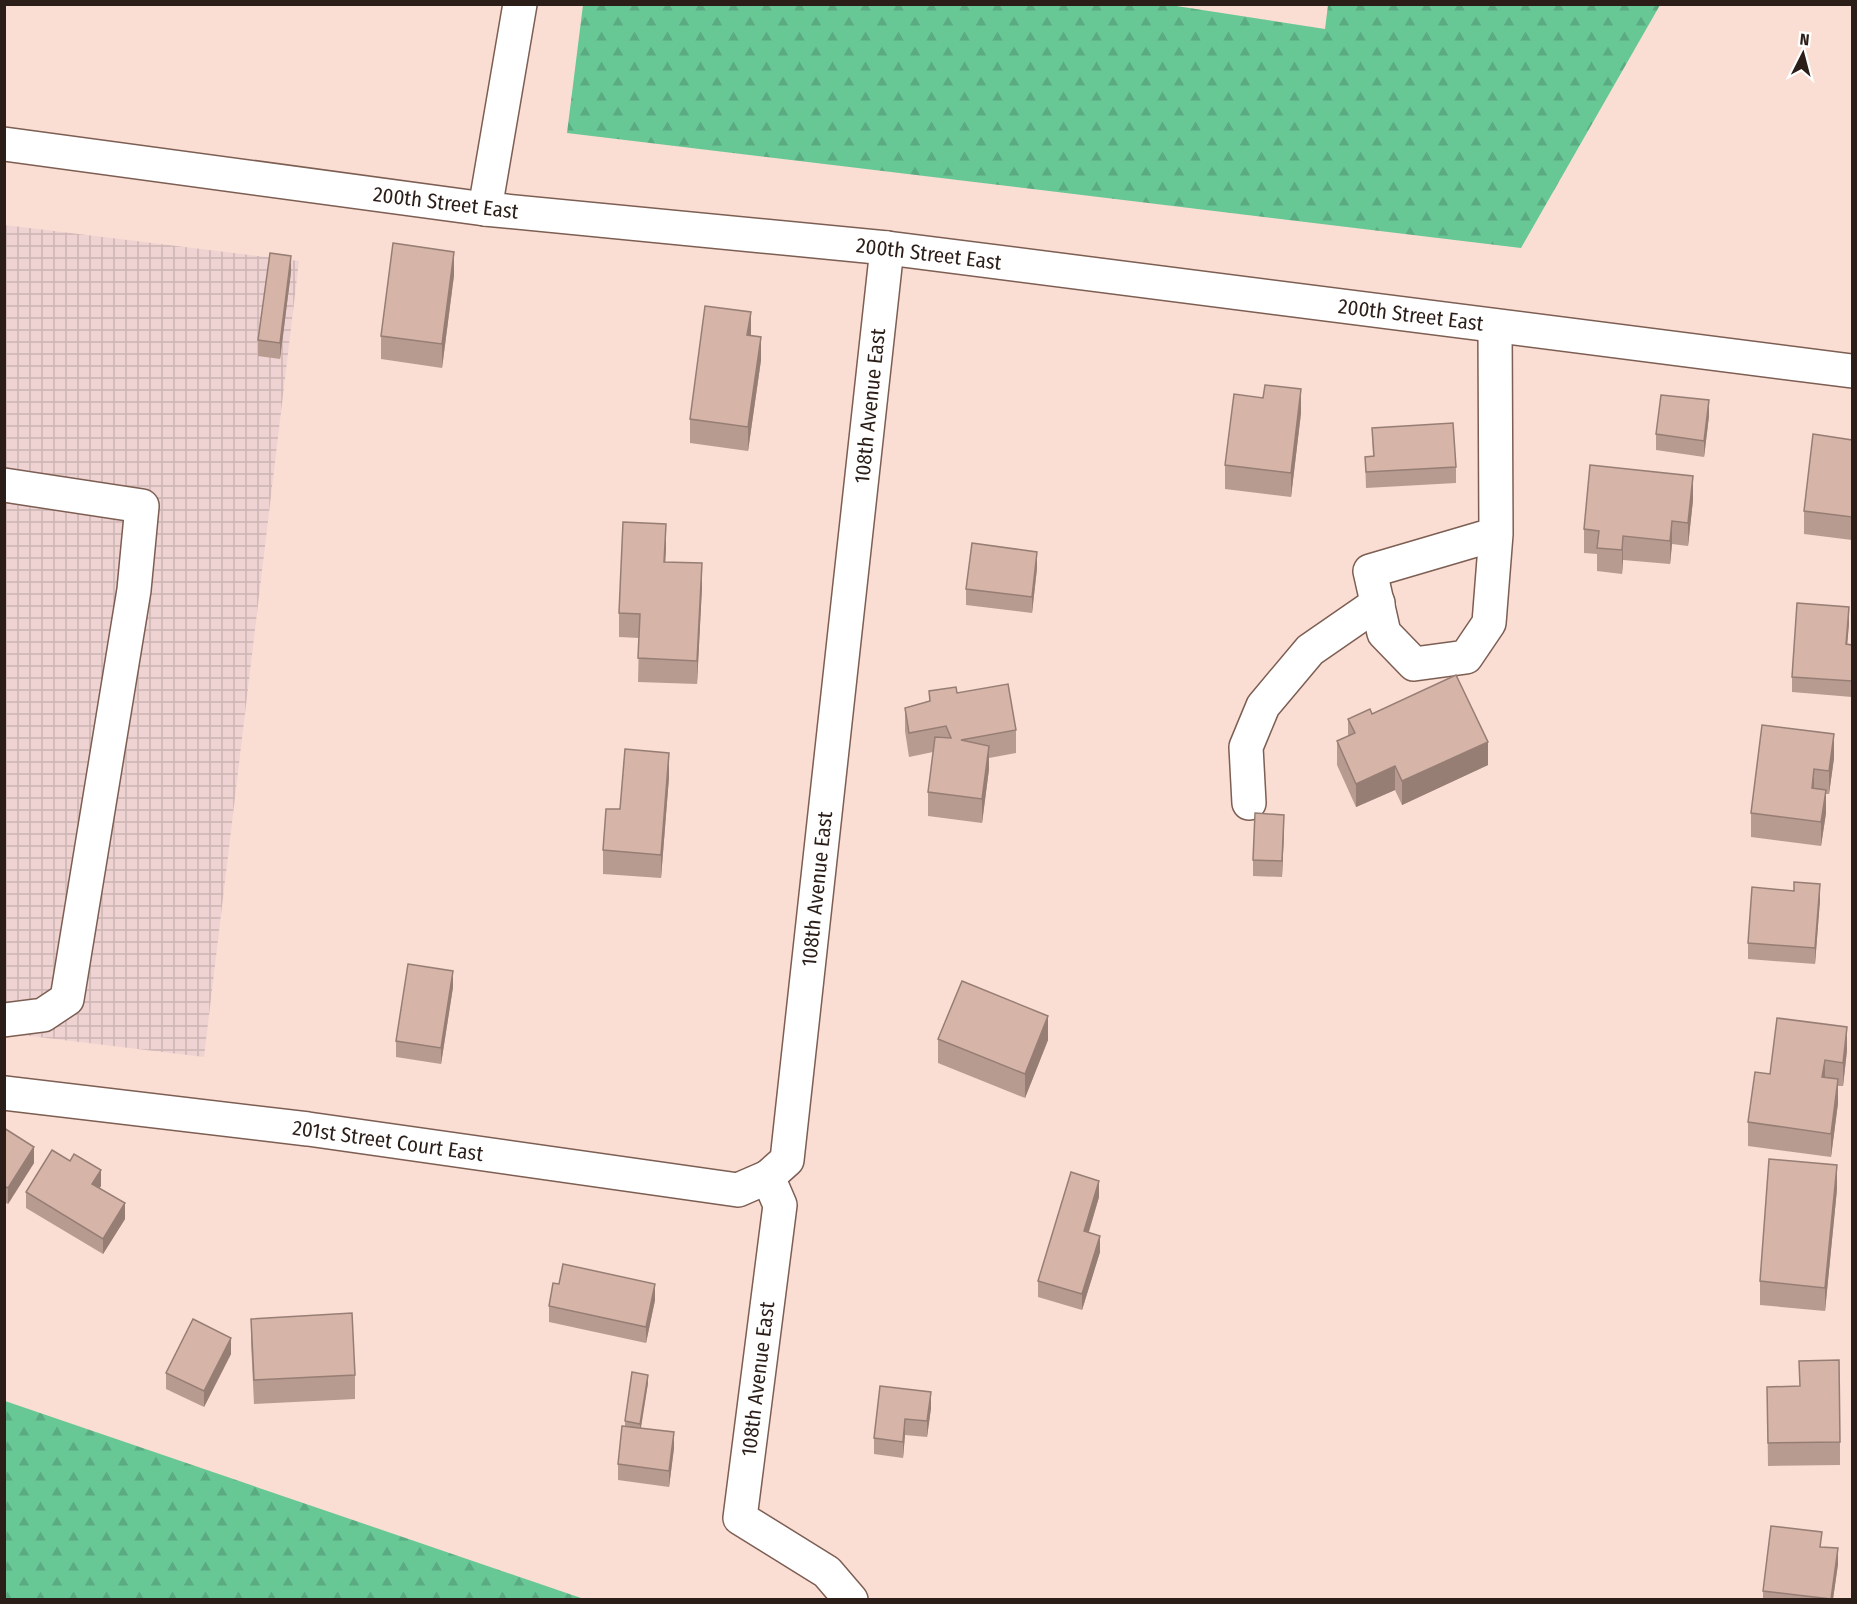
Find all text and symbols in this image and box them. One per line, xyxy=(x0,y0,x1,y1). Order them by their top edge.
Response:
north arrow xyxy=(1773,24,1833,84)
text: N xyxy=(1799,30,1810,50)
street label: 200th Street East xyxy=(372,181,520,225)
street label: 200th Street East xyxy=(855,232,1003,276)
street label: 200th Street East xyxy=(1337,293,1485,337)
street label: 108th Avenue East xyxy=(849,327,891,485)
street label: 108th Avenue East xyxy=(796,810,838,968)
street label: 201st Street Court East xyxy=(291,1115,485,1167)
street label: 108th Avenue East xyxy=(736,1300,780,1458)

